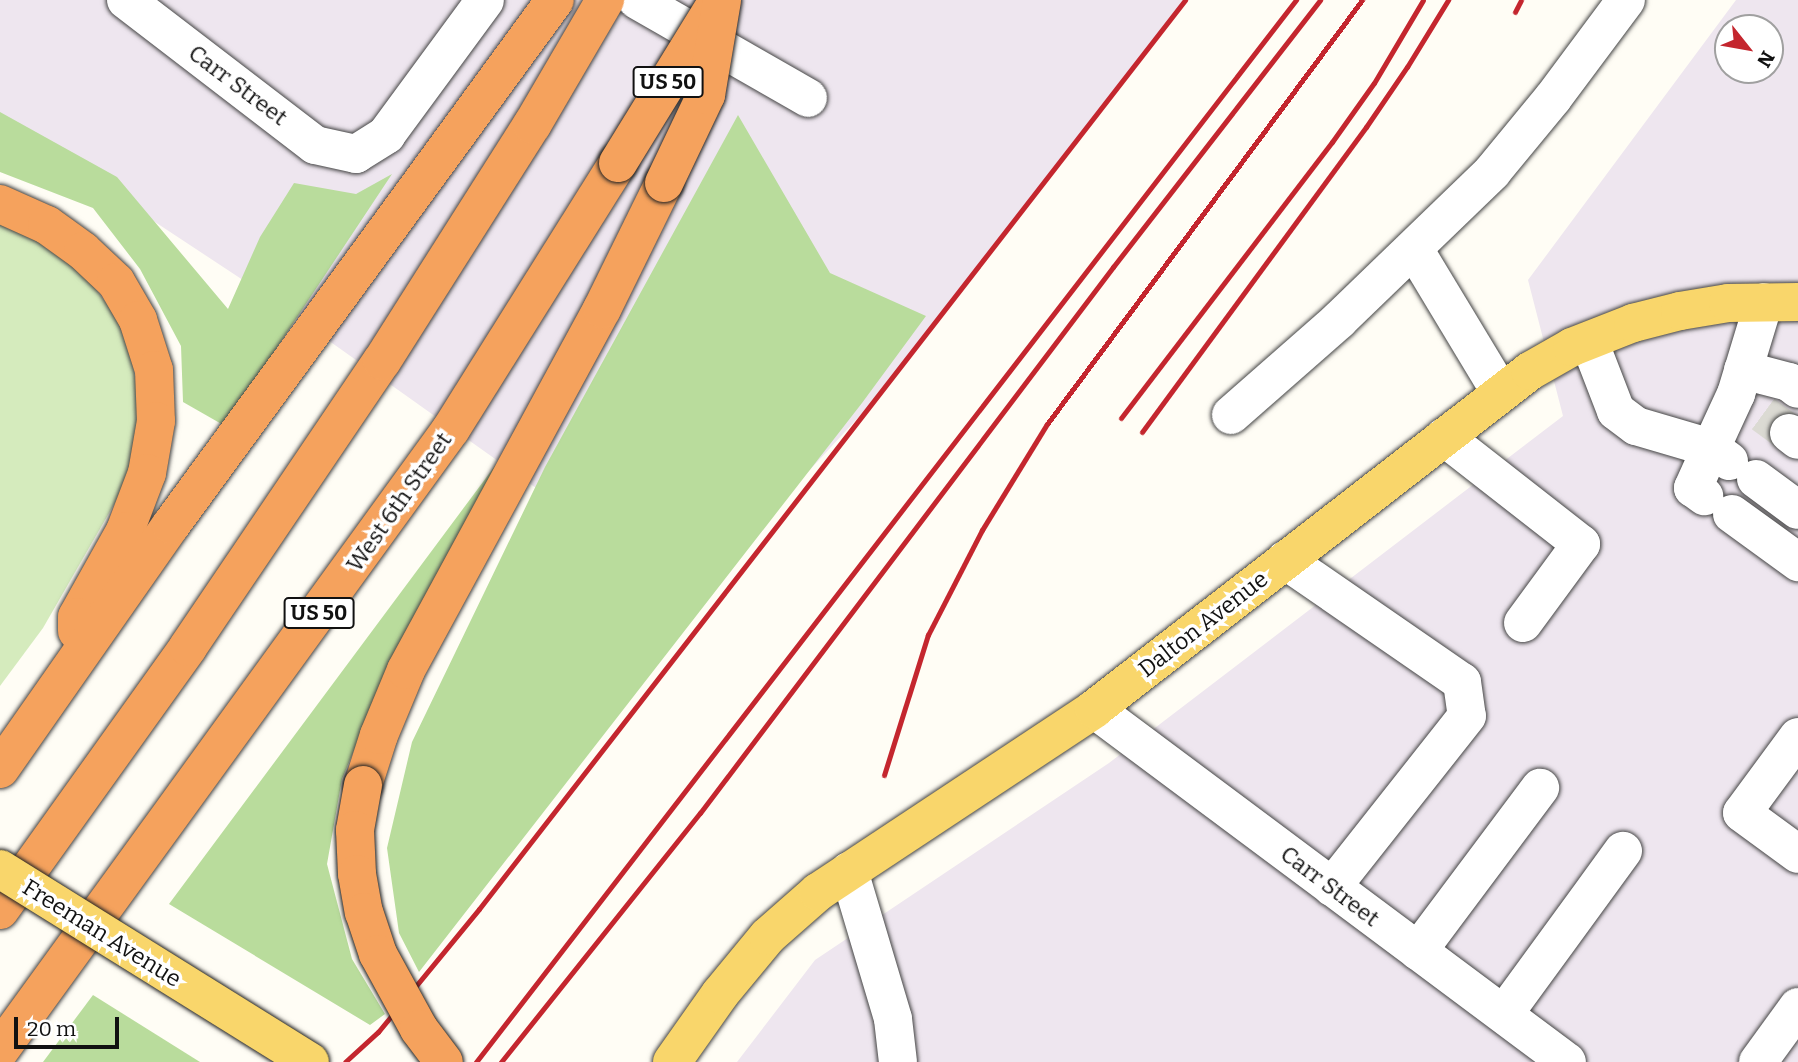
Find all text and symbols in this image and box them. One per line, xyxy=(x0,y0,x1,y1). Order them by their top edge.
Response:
north arrow xyxy=(1714,14,1784,84)
street label: Carr Street xyxy=(183,39,293,131)
text: N xyxy=(1752,47,1779,71)
road number: US 50 xyxy=(631,64,705,100)
street label: West 6th Street xyxy=(341,427,457,577)
street label: Dalton Avenue xyxy=(1133,565,1273,683)
road number: US 50 xyxy=(282,596,356,630)
street label: Carr Street xyxy=(1275,840,1385,932)
street label: Freeman Avenue xyxy=(18,873,186,993)
scale bar xyxy=(18,1002,122,1046)
text: 20 m xyxy=(27,1016,76,1042)

